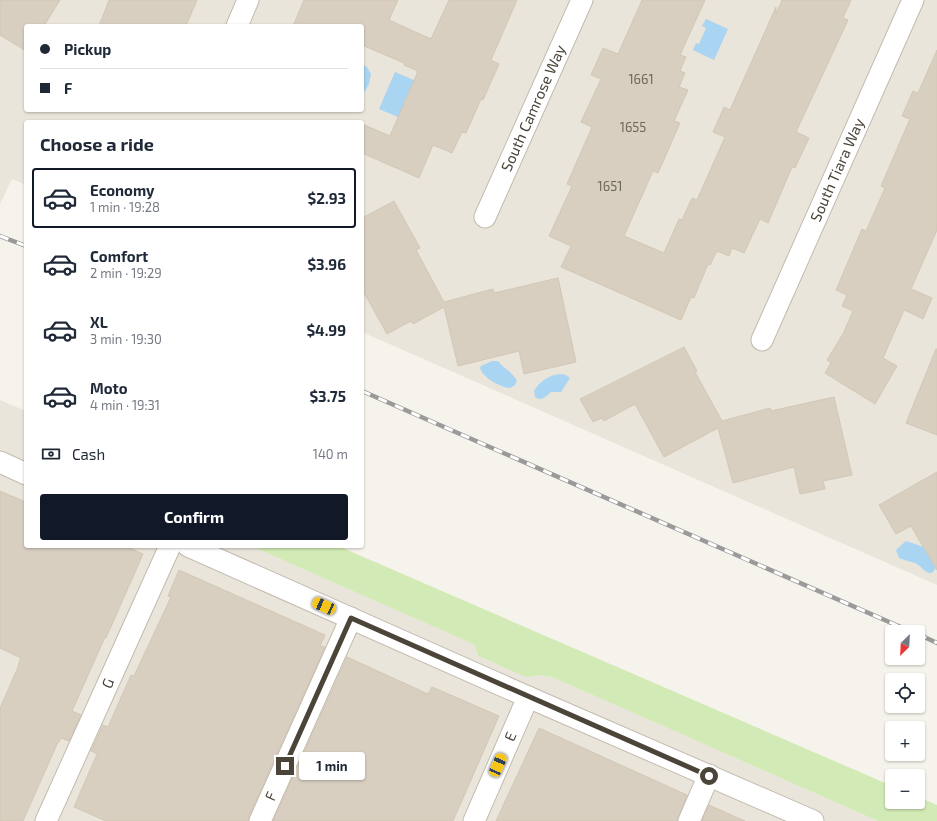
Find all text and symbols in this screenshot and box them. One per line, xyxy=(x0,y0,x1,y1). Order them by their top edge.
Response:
text: Pickup xyxy=(64,40,111,58)
street label: South Camrose Way xyxy=(497,42,569,174)
house number: 1661 xyxy=(628,71,654,87)
text: F xyxy=(64,79,72,97)
street label: South Tiara Way xyxy=(806,115,867,224)
house number: 1655 xyxy=(620,119,646,135)
text: Choose a ride xyxy=(40,133,154,155)
house number: 1651 xyxy=(598,178,622,194)
icon: car xyxy=(42,180,78,216)
text: Economy xyxy=(90,181,155,199)
text: $2.93 xyxy=(308,189,346,207)
text: 1 min · 19:28 xyxy=(90,199,160,215)
icon: car xyxy=(42,246,78,282)
text: Comfort xyxy=(90,247,148,265)
text: $3.96 xyxy=(307,255,346,273)
text: 2 min · 19:29 xyxy=(90,265,162,281)
icon: car xyxy=(42,312,78,348)
text: XL xyxy=(90,313,108,331)
text: $4.99 xyxy=(306,321,346,339)
text: 3 min · 19:30 xyxy=(90,331,162,347)
icon: car xyxy=(42,378,78,414)
text: Moto xyxy=(90,379,128,397)
text: $3.75 xyxy=(309,387,346,405)
text: 4 min · 19:31 xyxy=(90,397,160,413)
icon: cash xyxy=(40,443,62,465)
text: Cash xyxy=(72,445,105,463)
text: 140 m xyxy=(313,446,348,462)
button: Confirm xyxy=(40,494,348,540)
car xyxy=(311,596,337,616)
north arrow xyxy=(885,625,925,665)
map controls xyxy=(885,625,925,809)
button: locate xyxy=(885,673,925,713)
street label: G xyxy=(97,675,117,691)
button: + xyxy=(885,721,925,761)
street label: E xyxy=(500,729,520,744)
callout: 1 min xyxy=(299,752,365,780)
car xyxy=(488,752,508,778)
route end xyxy=(276,757,294,775)
text: 1 min xyxy=(316,758,348,774)
route start xyxy=(700,767,718,785)
button: − xyxy=(885,769,925,809)
street label: F xyxy=(260,789,280,803)

